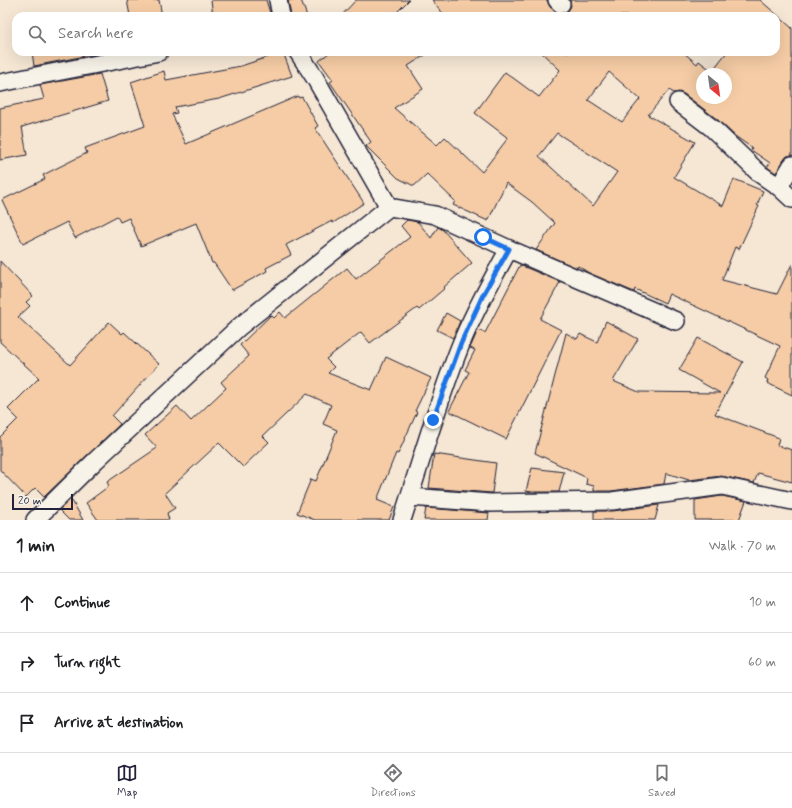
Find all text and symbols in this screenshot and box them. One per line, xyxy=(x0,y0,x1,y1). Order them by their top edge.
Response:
search box xyxy=(12,12,780,56)
icon: search xyxy=(26,23,48,45)
text: Search here xyxy=(58,24,134,44)
north arrow xyxy=(696,68,732,104)
route start xyxy=(474,228,492,246)
route end xyxy=(424,411,442,429)
scale bar xyxy=(12,492,73,511)
text: 20 m xyxy=(18,494,41,508)
text: 1 min xyxy=(16,535,55,557)
text: Walk · 70 m xyxy=(709,538,776,555)
icon: ahead xyxy=(16,592,38,614)
text: Continue xyxy=(54,593,110,613)
text: 10 m xyxy=(749,594,776,611)
icon: right xyxy=(16,652,38,674)
text: Turn right xyxy=(54,653,121,673)
text: 60 m xyxy=(748,654,776,671)
icon: arrive xyxy=(16,712,38,734)
text: Arrive at destination xyxy=(54,713,183,733)
tab: Map xyxy=(116,762,138,800)
tab: Directions xyxy=(370,762,416,800)
tab: Saved xyxy=(648,762,676,800)

